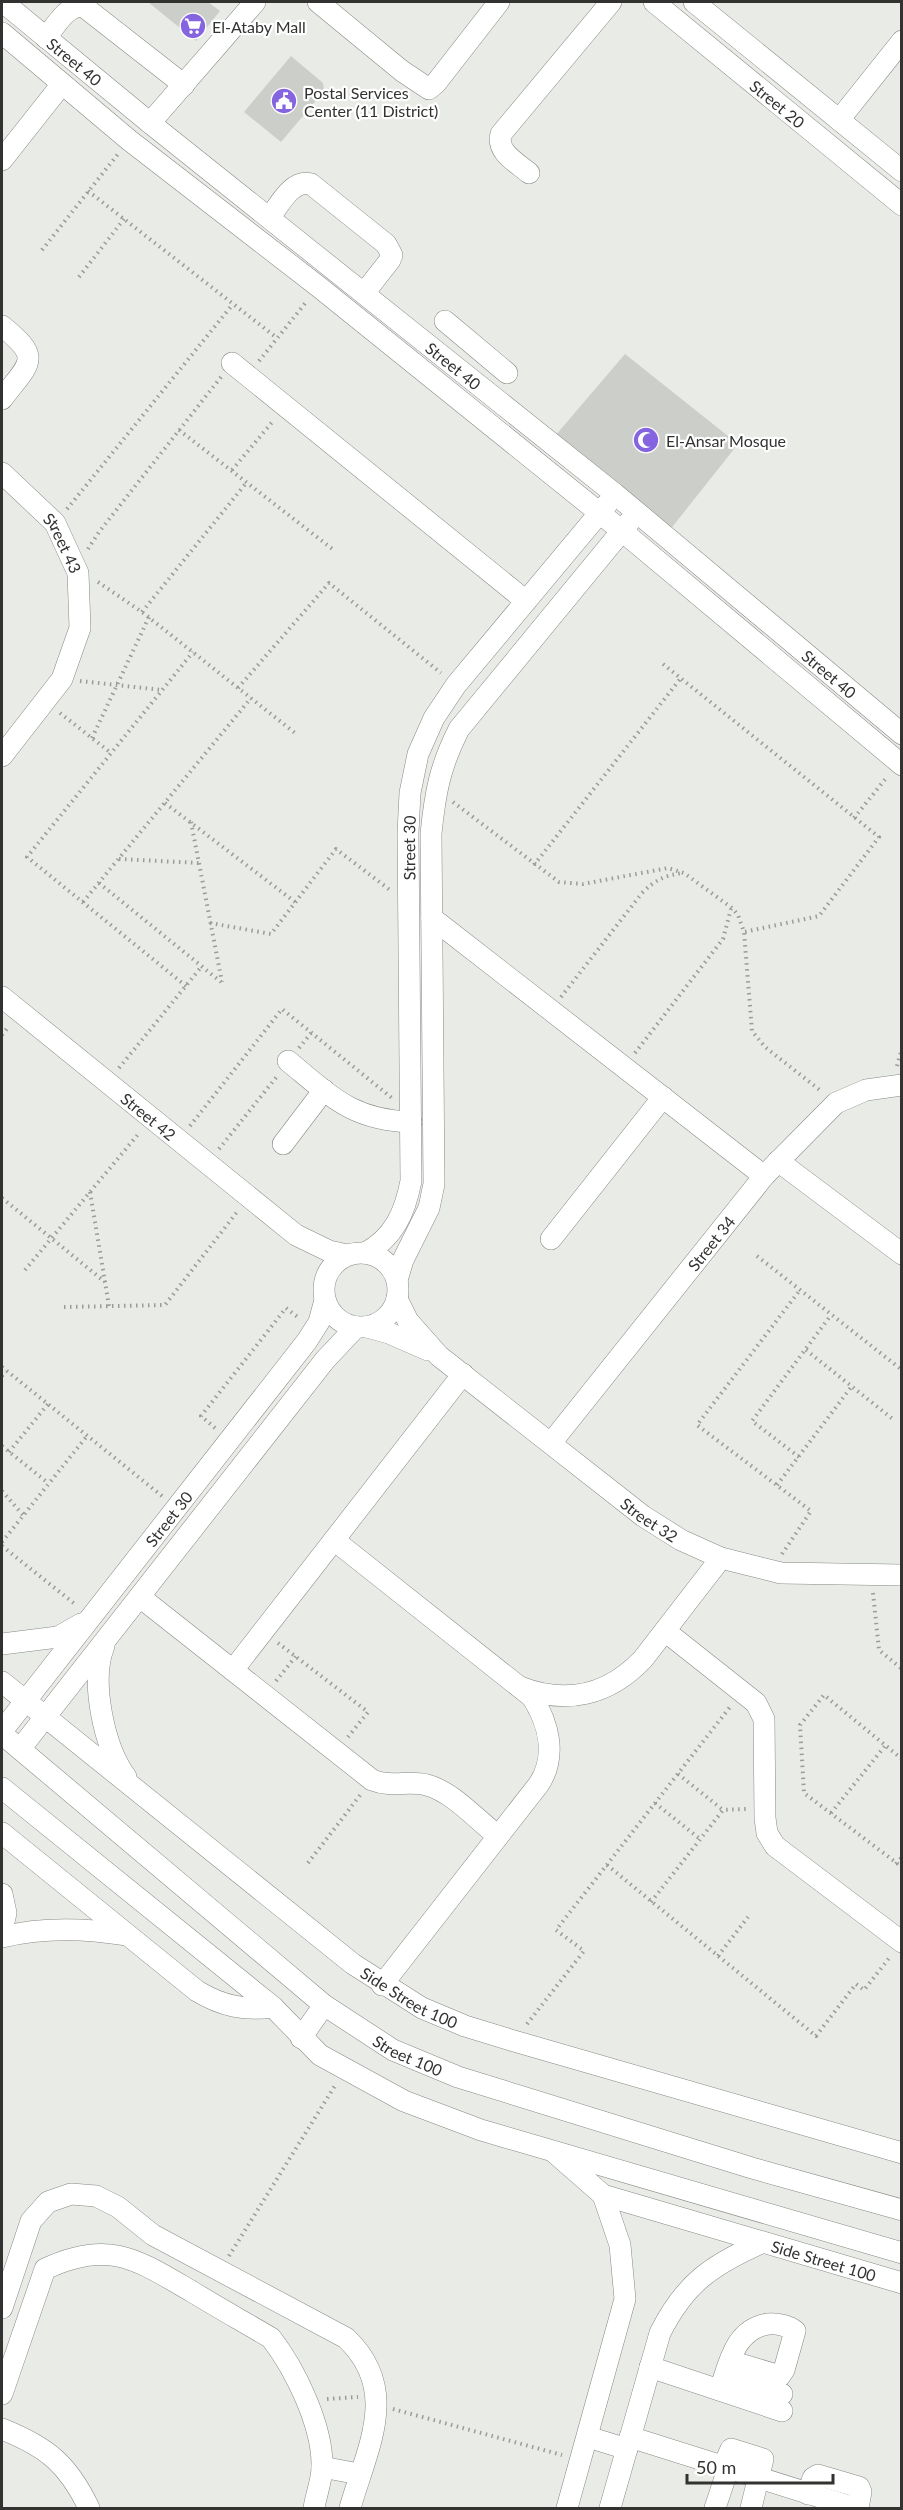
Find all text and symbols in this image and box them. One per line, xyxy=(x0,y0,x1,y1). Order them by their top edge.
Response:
supermarket icon: El-Ataby Mall xyxy=(178,11,208,41)
place label: El-Ataby Mall xyxy=(212,17,306,36)
street label: Street 40 xyxy=(44,33,106,89)
street label: Street 20 xyxy=(747,75,809,131)
place label: Postal Services Center (11 District) xyxy=(304,83,438,120)
public building icon: Postal Services Center (11 District) xyxy=(269,86,299,116)
street label: Street 40 xyxy=(422,338,485,393)
mosque icon: El-Ansar Mosque xyxy=(631,425,661,455)
place label: El-Ansar Mosque xyxy=(666,431,786,450)
street label: Street 43 xyxy=(40,508,86,576)
street label: Street 40 xyxy=(799,645,861,702)
street label: Street 30 xyxy=(398,815,418,880)
street label: Street 42 xyxy=(118,1088,180,1144)
street label: Street 34 xyxy=(683,1212,738,1274)
street label: Street 30 xyxy=(141,1487,196,1550)
street label: Street 32 xyxy=(617,1493,682,1545)
street label: Side Street 100 xyxy=(358,1962,461,2031)
street label: Street 100 xyxy=(370,2030,445,2079)
street label: Side Street 100 xyxy=(769,2236,878,2284)
scale bar xyxy=(687,2447,832,2485)
text: 50 m xyxy=(696,2456,736,2478)

